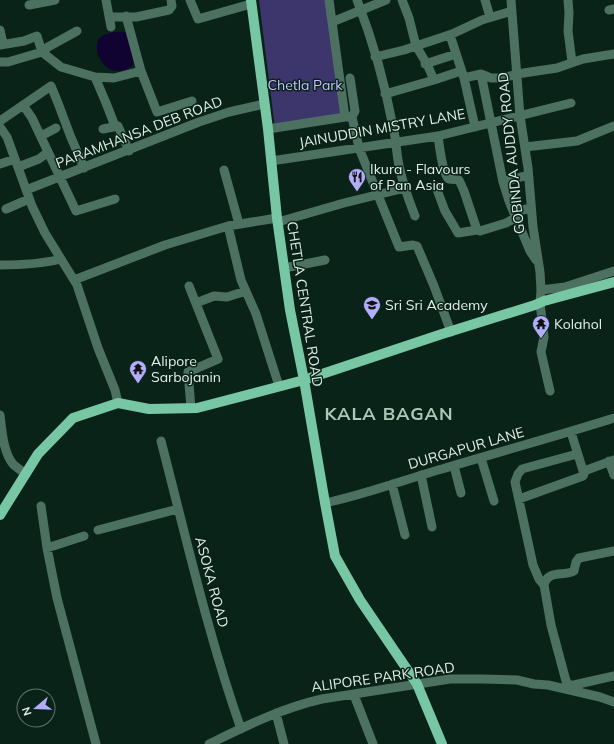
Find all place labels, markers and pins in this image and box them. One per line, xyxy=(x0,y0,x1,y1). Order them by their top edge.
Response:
place label: Ikura - Flavours of Pan Asia xyxy=(370,160,471,194)
restaurant icon: Ikura - Flavours of Pan Asia xyxy=(347,167,367,192)
school or university icon: Sri Sri Academy xyxy=(362,295,382,320)
place label: Sri Sri Academy xyxy=(385,296,488,314)
temple icon: Kolahol xyxy=(531,314,551,339)
place label: Kolahol xyxy=(554,315,602,333)
place label: Alipore Sarbojanin xyxy=(151,352,221,386)
temple icon: Alipore Sarbojanin xyxy=(128,359,148,384)

